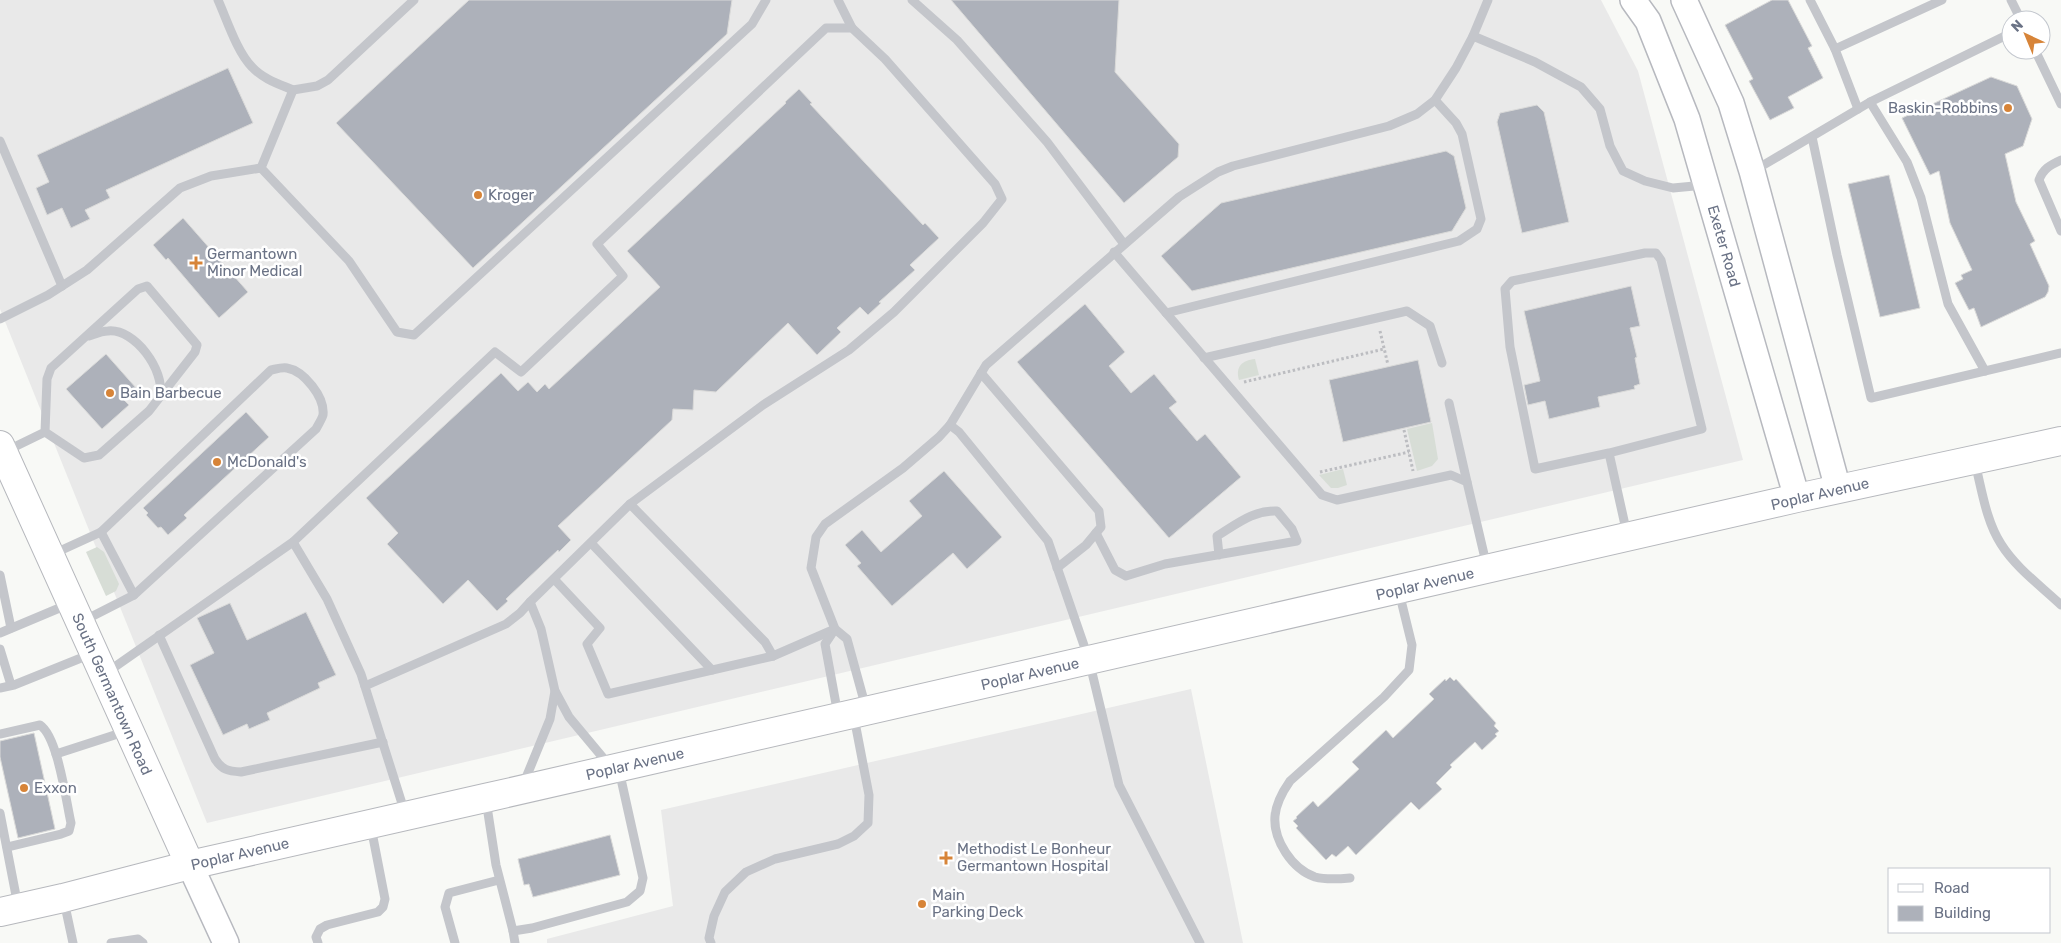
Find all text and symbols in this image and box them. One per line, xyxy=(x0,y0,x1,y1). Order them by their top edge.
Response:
north arrow xyxy=(2001,10,2051,60)
text: N xyxy=(2008,16,2027,36)
place label: Baskin-Robbins xyxy=(1888,99,1998,117)
marker: Baskin-Robbins xyxy=(2002,102,2014,114)
place label: Kroger xyxy=(488,186,535,204)
marker: Kroger xyxy=(472,189,484,201)
street label: Exeter Road xyxy=(1704,203,1744,289)
place label: Germantown Minor Medical xyxy=(207,245,302,280)
marker: Germantown Minor Medical xyxy=(189,256,203,270)
place label: Bain Barbecue xyxy=(120,384,222,402)
marker: Bain Barbecue xyxy=(104,387,116,399)
place label: McDonald's xyxy=(227,453,307,471)
marker: McDonald's xyxy=(211,456,223,468)
street label: Poplar Avenue xyxy=(1769,474,1871,514)
street label: Poplar Avenue xyxy=(1374,564,1476,604)
street label: South Germantown Road xyxy=(68,610,156,778)
street label: Poplar Avenue xyxy=(979,654,1081,694)
street label: Poplar Avenue xyxy=(584,744,686,784)
place label: Exxon xyxy=(34,779,77,797)
marker: Exxon xyxy=(18,782,30,794)
street label: Poplar Avenue xyxy=(189,834,291,874)
place label: Methodist Le Bonheur Germantown Hospital xyxy=(957,840,1111,875)
marker: Methodist Le Bonheur Germantown Hospital xyxy=(939,851,953,865)
legend xyxy=(1888,868,2051,933)
text: Road xyxy=(1934,879,1970,897)
place label: Main Parking Deck xyxy=(932,886,1024,921)
marker: Main Parking Deck xyxy=(916,898,928,910)
text: Building xyxy=(1934,904,1991,922)

